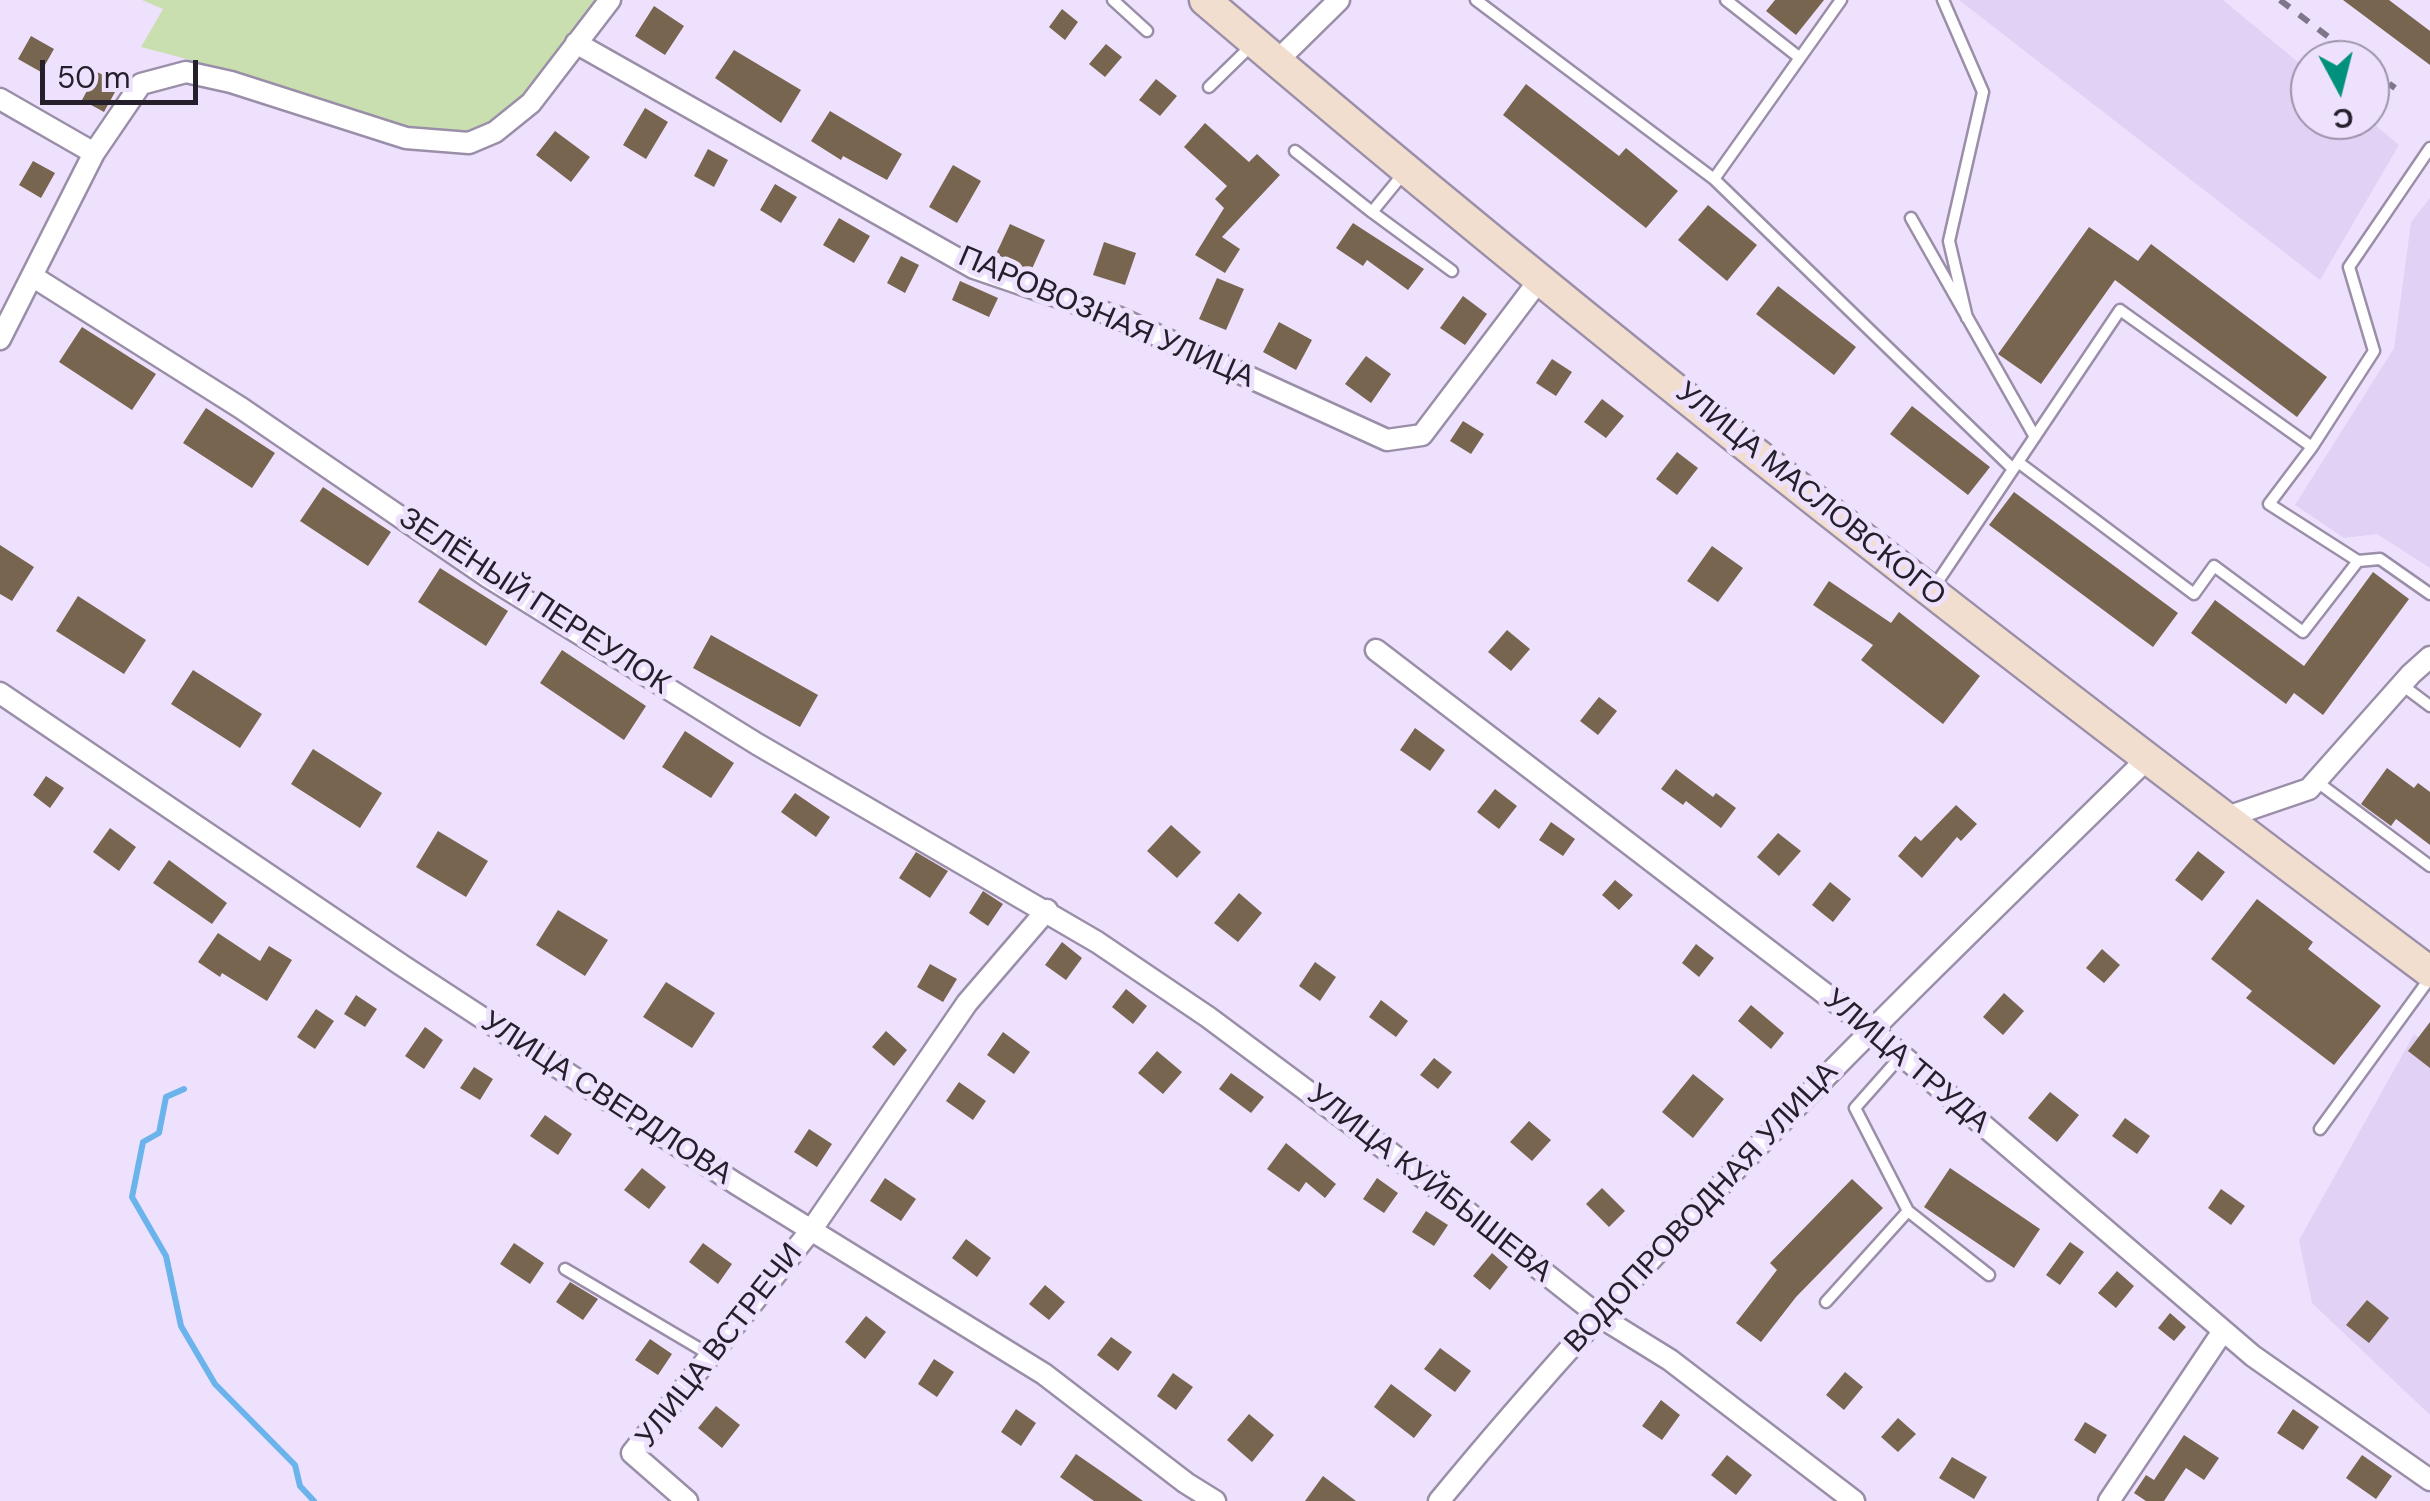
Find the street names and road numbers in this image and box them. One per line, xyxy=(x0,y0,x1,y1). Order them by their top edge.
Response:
street label: ПАРОВОЗНАЯ УЛИЦА xyxy=(953,239,1259,397)
street label: УЛИЦА МАСЛОВСКОГО xyxy=(1668,375,1952,615)
street label: ЗЕЛЁНЫЙ ПЕРЕУЛОК xyxy=(392,501,676,703)
street label: УЛИЦА ТРУДА xyxy=(1816,982,1996,1142)
street label: УЛИЦА СВЕРДЛОВА xyxy=(474,1005,738,1193)
street label: ВОДОПРОВОДНАЯ УЛИЦА xyxy=(1558,1055,1846,1361)
street label: УЛИЦА КУЙБЫШЕВА xyxy=(1299,1077,1559,1291)
street label: УЛИЦА ВСТРЕЧИ xyxy=(629,1237,811,1455)

